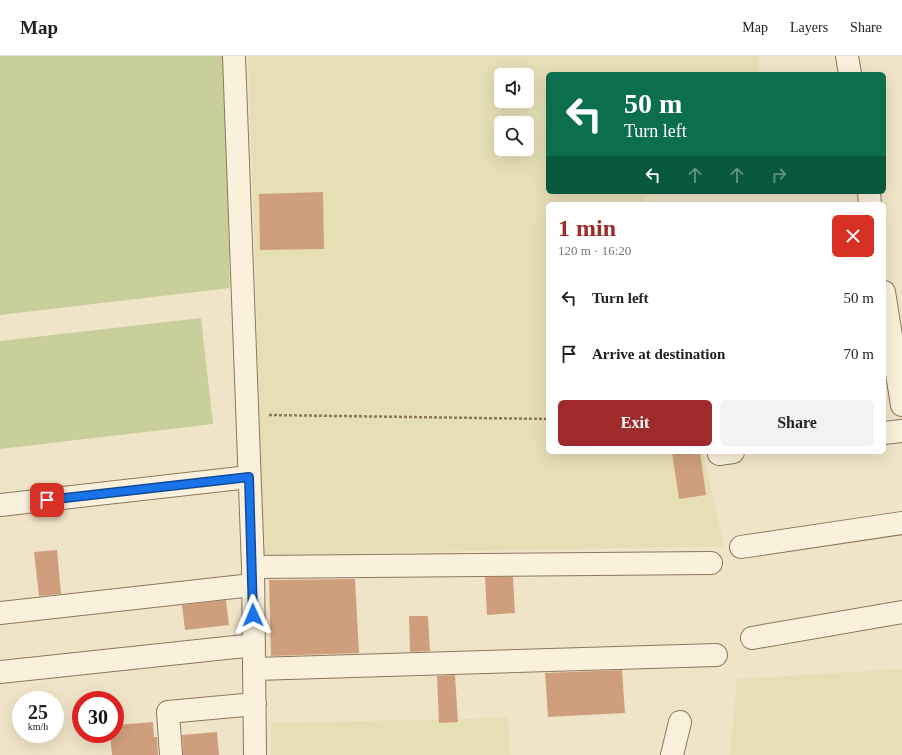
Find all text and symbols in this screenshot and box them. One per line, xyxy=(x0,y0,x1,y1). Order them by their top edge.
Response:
text: Map xyxy=(20,17,58,38)
text: Map xyxy=(742,20,768,35)
text: Layers xyxy=(790,20,828,35)
text: Share xyxy=(850,20,882,35)
map controls xyxy=(494,68,534,156)
button: sound xyxy=(494,68,534,108)
icon: left xyxy=(558,88,610,140)
text: 50 m xyxy=(624,88,682,119)
button: search xyxy=(494,116,534,156)
text: Turn left xyxy=(624,121,687,141)
icon: left xyxy=(642,164,664,186)
icon: ahead xyxy=(684,164,706,186)
icon: ahead xyxy=(726,164,748,186)
icon: right xyxy=(768,164,790,186)
text: 1 min xyxy=(558,215,616,241)
button: close xyxy=(832,215,874,257)
text: 120 m · 16:20 xyxy=(558,243,631,258)
icon: left xyxy=(558,287,580,309)
text: Turn left xyxy=(592,290,649,306)
text: 50 m xyxy=(844,290,874,306)
icon: arrive xyxy=(558,343,580,365)
text: Arrive at destination xyxy=(592,346,725,362)
text: 70 m xyxy=(844,346,874,362)
button: Exit xyxy=(558,400,712,446)
button: Share xyxy=(720,400,874,446)
pin xyxy=(30,483,64,517)
icon: arrive xyxy=(36,489,58,511)
position arrow xyxy=(232,594,274,636)
speed limit sign: 30 xyxy=(72,691,124,743)
text: 25 xyxy=(28,701,48,723)
text: km/h xyxy=(28,721,48,732)

